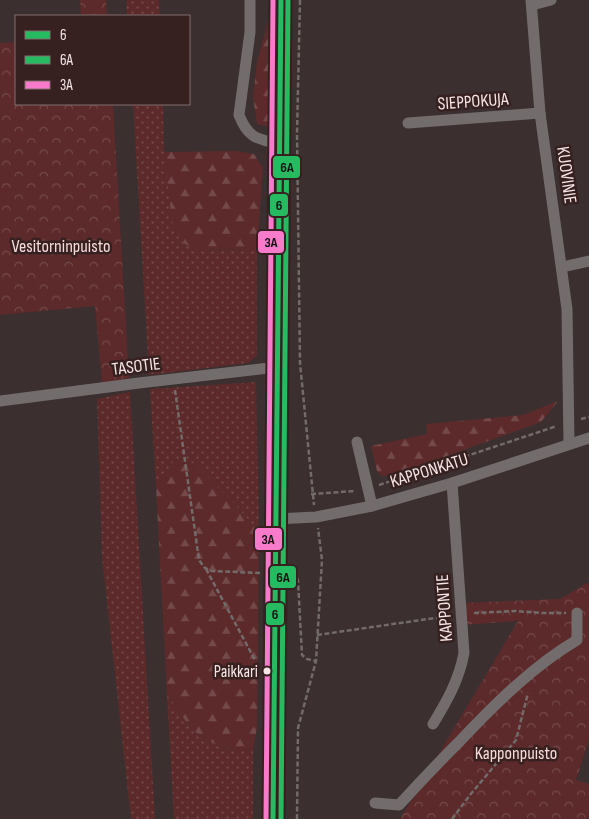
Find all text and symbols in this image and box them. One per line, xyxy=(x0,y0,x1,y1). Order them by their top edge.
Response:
legend xyxy=(15,15,190,105)
text: 6 xyxy=(60,26,67,45)
text: 6A xyxy=(60,51,74,70)
text: 3A xyxy=(60,76,73,95)
street label: SIEPPOKUJA xyxy=(437,89,510,114)
street label: KUOVINIE xyxy=(552,145,581,205)
line badge: 6A xyxy=(272,155,301,179)
text: 6A xyxy=(280,159,294,176)
line badge: 6 xyxy=(269,193,289,217)
text: 6 xyxy=(276,197,283,214)
line badge: 3A xyxy=(257,230,285,254)
text: 3A xyxy=(265,234,278,251)
park label: Vesitorninpuisto xyxy=(12,236,110,257)
street label: TASOTIE xyxy=(111,353,162,380)
street label: KAPPONKATU xyxy=(388,449,471,492)
line badge: 3A xyxy=(254,527,283,551)
text: 3A xyxy=(262,531,275,548)
line badge: 6A xyxy=(269,565,297,589)
text: 6A xyxy=(276,569,290,586)
street label: KAPPONTIE xyxy=(432,574,457,642)
line badge: 6 xyxy=(265,602,285,626)
text: 6 xyxy=(272,606,279,623)
place label: Paikkari xyxy=(214,662,258,682)
marker: Paikkari xyxy=(262,666,272,676)
park label: Kapponpuisto xyxy=(475,743,557,764)

